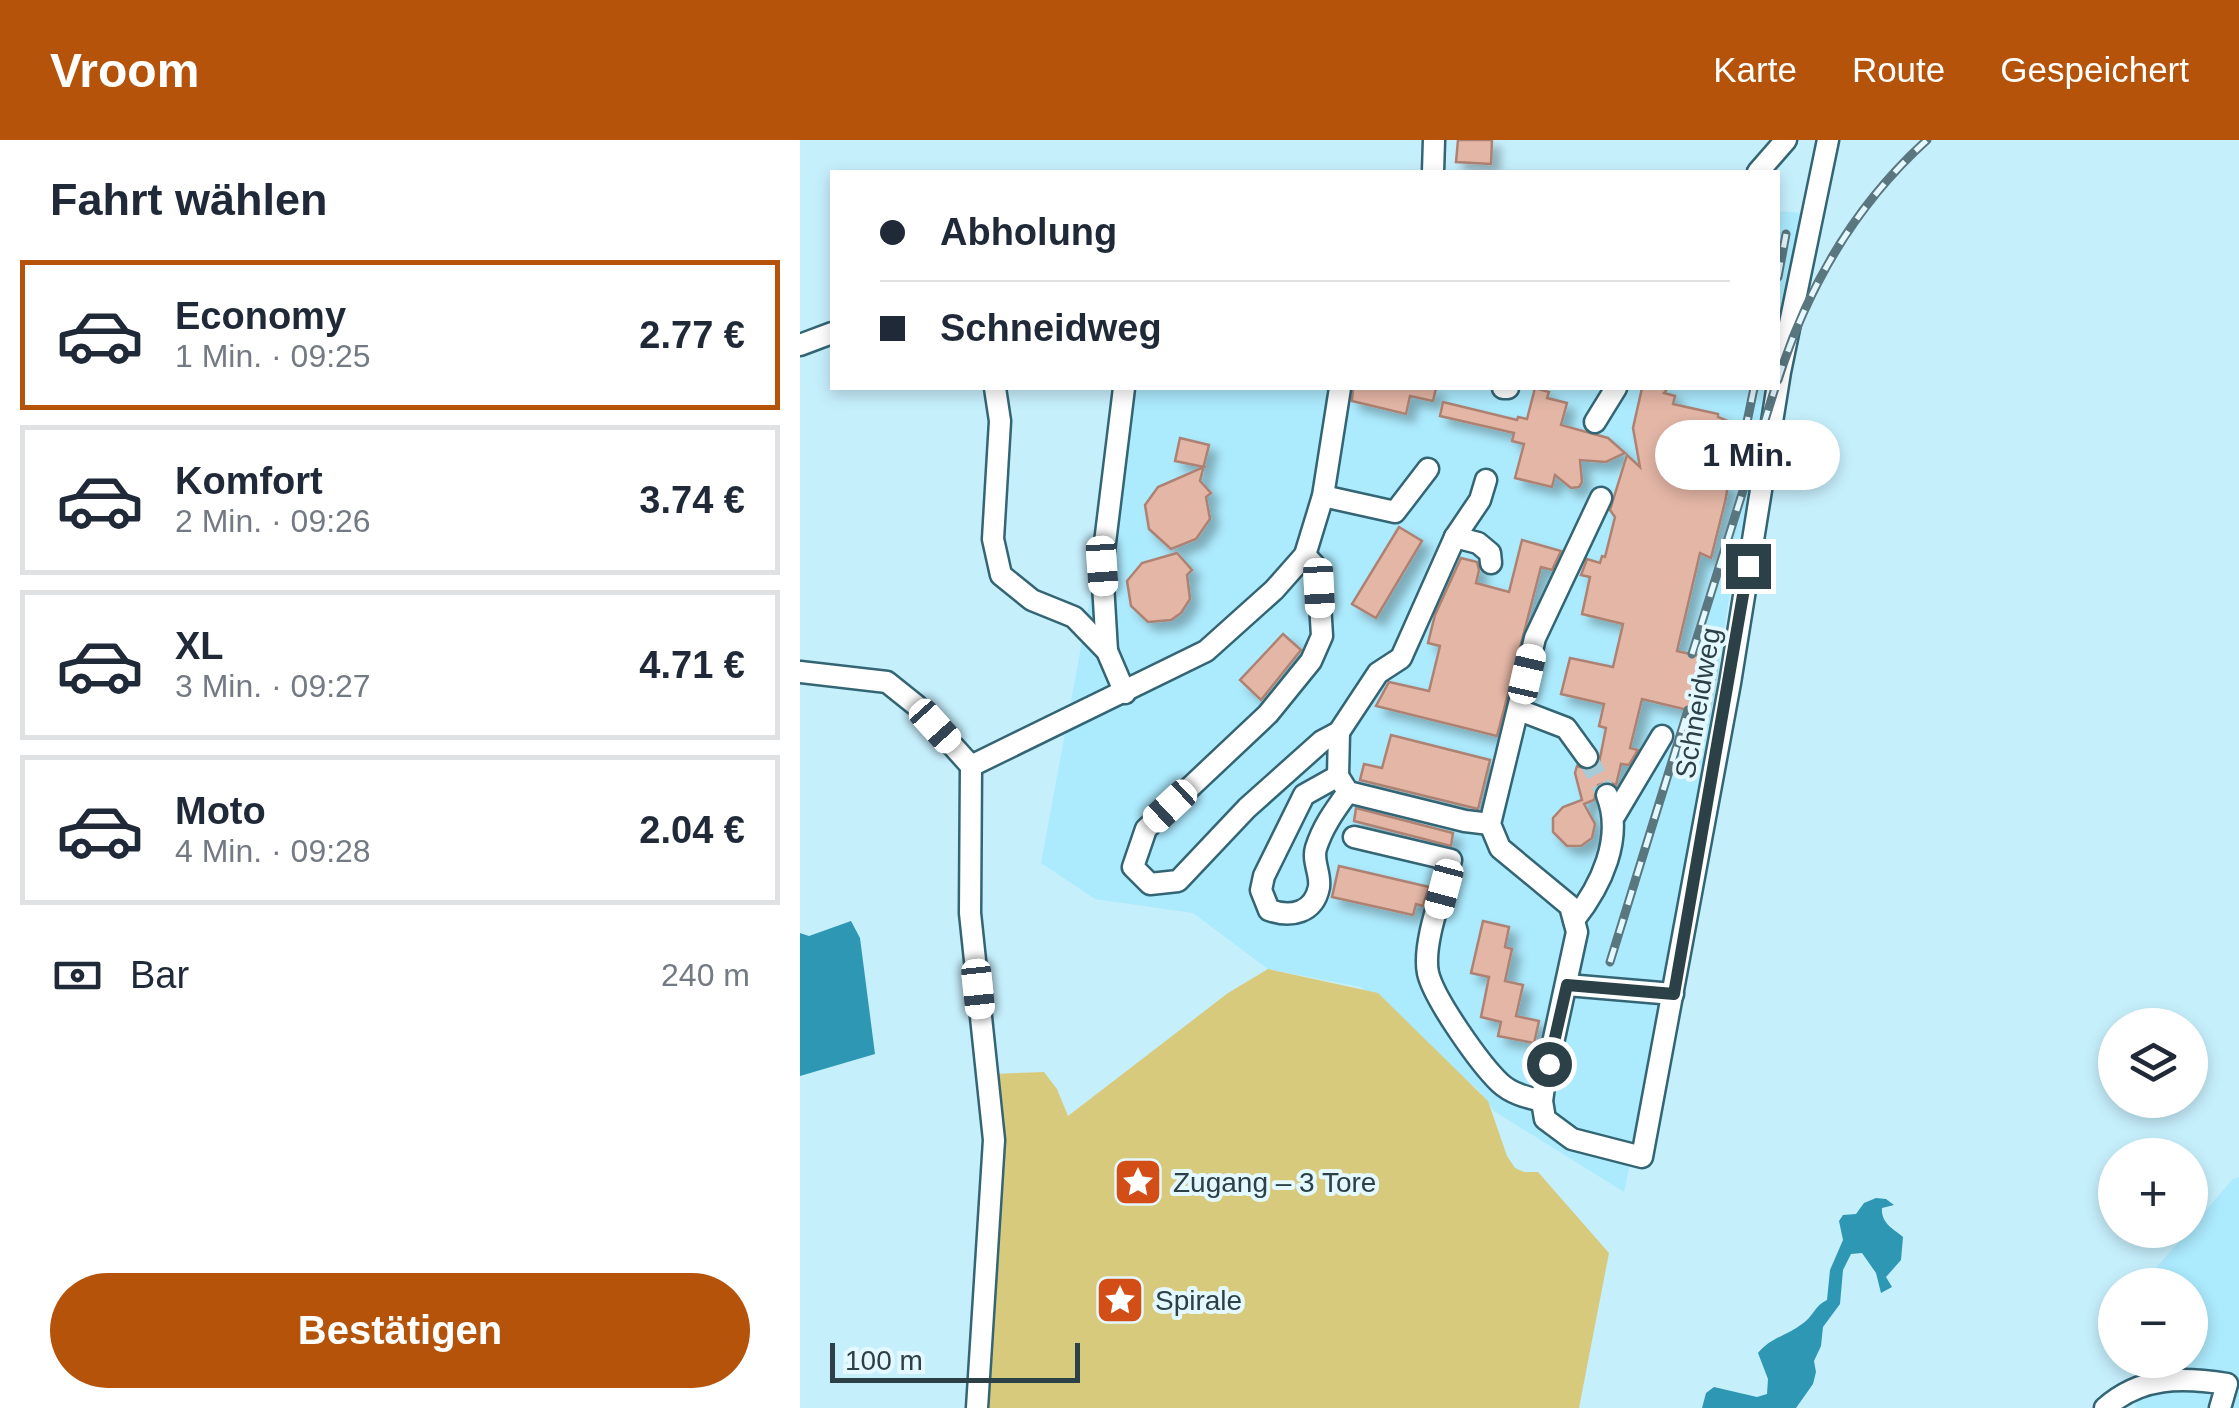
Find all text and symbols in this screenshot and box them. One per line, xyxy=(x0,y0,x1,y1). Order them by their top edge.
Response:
text: Vroom xyxy=(50,44,199,97)
text: Karte xyxy=(1713,50,1797,89)
text: Route xyxy=(1852,50,1945,89)
text: Gespeichert xyxy=(2000,50,2189,89)
text: Fahrt wählen xyxy=(50,174,328,225)
text: Abholung xyxy=(940,211,1117,253)
icon: car xyxy=(55,290,145,380)
text: Economy xyxy=(175,295,346,337)
text: Schneidweg xyxy=(940,307,1162,349)
text: 2.77 € xyxy=(639,314,745,356)
text: 1 Min. · 09:25 xyxy=(175,338,371,374)
callout: 1 Min. xyxy=(1656,421,1840,491)
text: 1 Min. xyxy=(1702,437,1793,473)
icon: car xyxy=(55,455,145,545)
text: Komfort xyxy=(175,460,323,502)
text: 3.74 € xyxy=(639,479,745,521)
text: 2 Min. · 09:26 xyxy=(175,503,371,539)
car xyxy=(1085,535,1119,597)
route end xyxy=(1726,544,1771,589)
car xyxy=(1302,557,1336,619)
icon: car xyxy=(55,620,145,710)
text: XL xyxy=(175,625,224,667)
street label: Schneidweg xyxy=(1669,625,1727,781)
car xyxy=(1506,641,1548,707)
text: 4.71 € xyxy=(639,644,745,686)
text: 3 Min. · 09:27 xyxy=(175,668,371,704)
car xyxy=(904,694,966,758)
car xyxy=(1138,775,1202,837)
icon: car xyxy=(55,785,145,875)
text: Moto xyxy=(175,790,266,832)
text: 2.04 € xyxy=(639,809,745,851)
text: 4 Min. · 09:28 xyxy=(175,833,371,869)
car xyxy=(1422,856,1466,922)
icon: cash xyxy=(50,948,105,1003)
text: Bar xyxy=(130,954,189,996)
text: 240 m xyxy=(661,957,750,993)
car xyxy=(960,958,996,1020)
map controls xyxy=(2098,1008,2208,1378)
button: layers xyxy=(2098,1008,2208,1118)
route start xyxy=(1527,1042,1572,1087)
button: + xyxy=(2098,1138,2208,1248)
place icon: Zugang – 3 Tore xyxy=(1112,1156,1164,1208)
place label: Zugang – 3 Tore xyxy=(1173,1167,1376,1198)
button: − xyxy=(2098,1268,2208,1378)
button: Bestätigen xyxy=(50,1273,750,1388)
place icon: Spirale xyxy=(1094,1274,1146,1326)
place label: Spirale xyxy=(1155,1285,1242,1316)
scale bar xyxy=(830,1338,1080,1382)
text: 100 m xyxy=(845,1345,923,1376)

